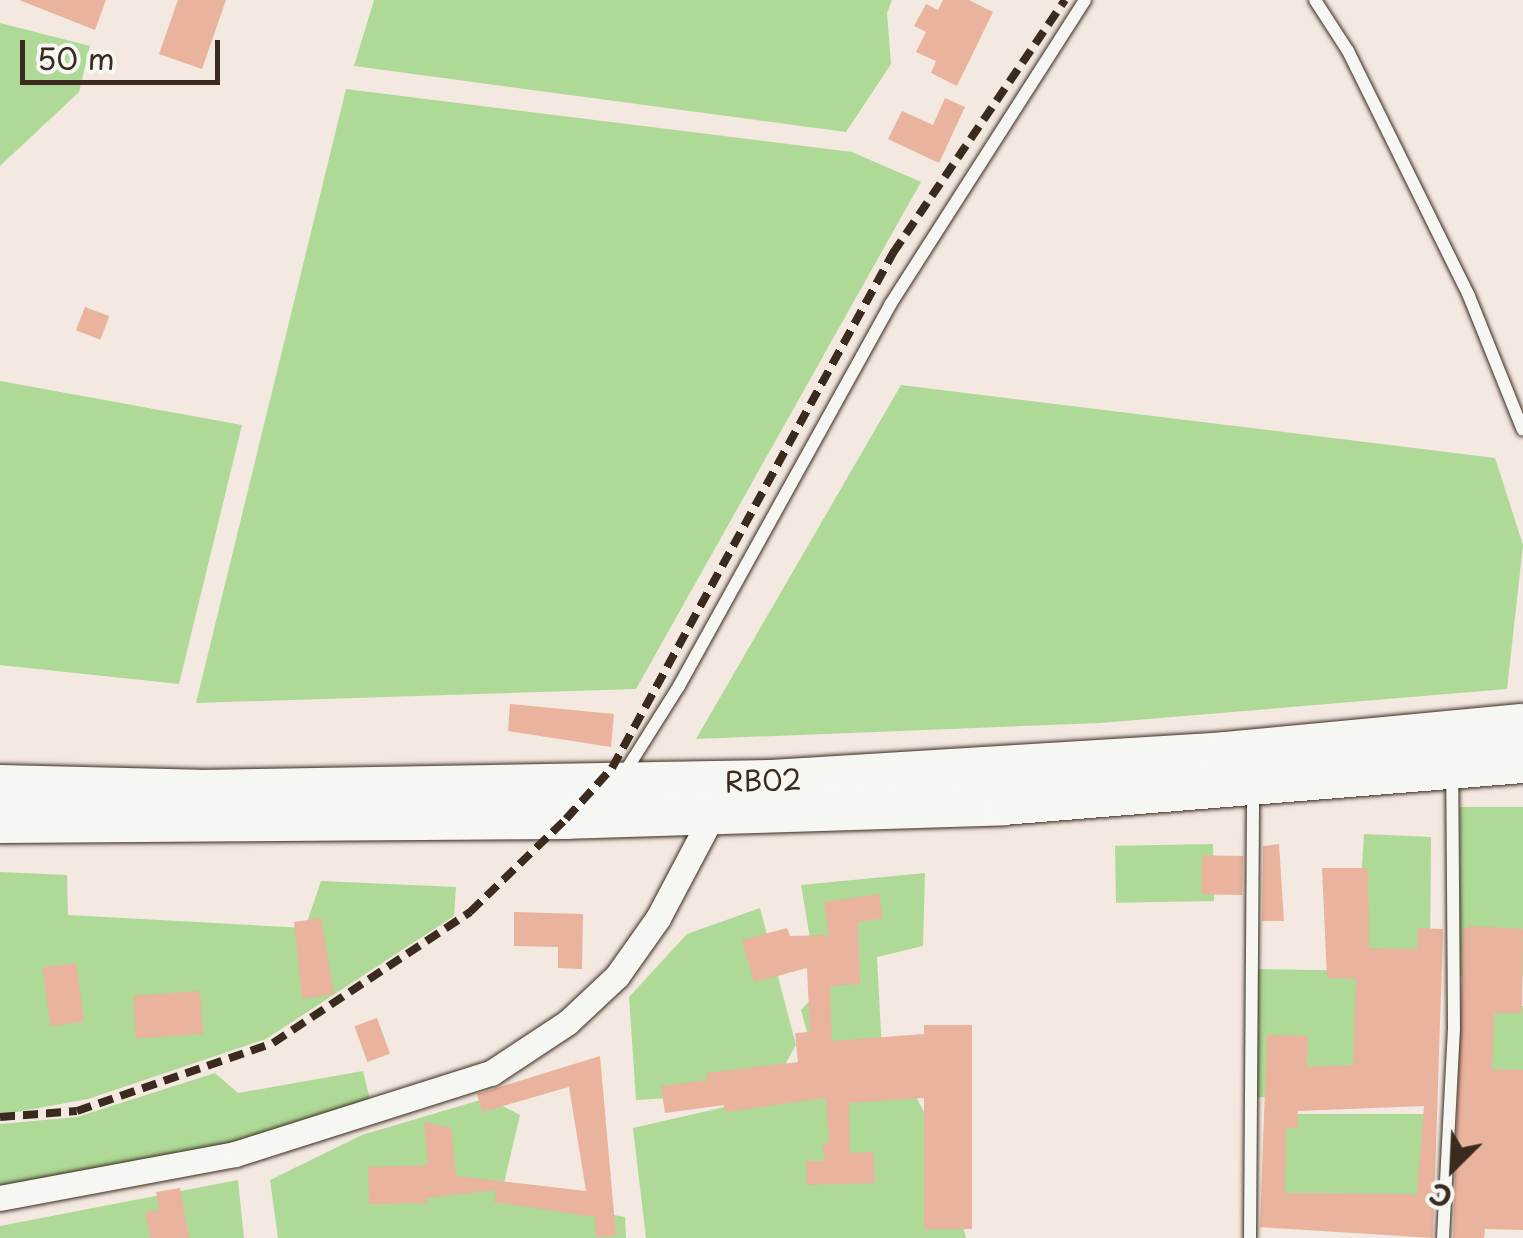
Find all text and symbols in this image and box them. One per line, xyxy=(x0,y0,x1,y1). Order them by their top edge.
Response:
scale bar xyxy=(25,20,225,82)
text: 50 m xyxy=(37,35,115,80)
street label: RB02 xyxy=(724,762,802,798)
north arrow xyxy=(1403,1118,1503,1218)
text: С xyxy=(1422,1172,1459,1220)

